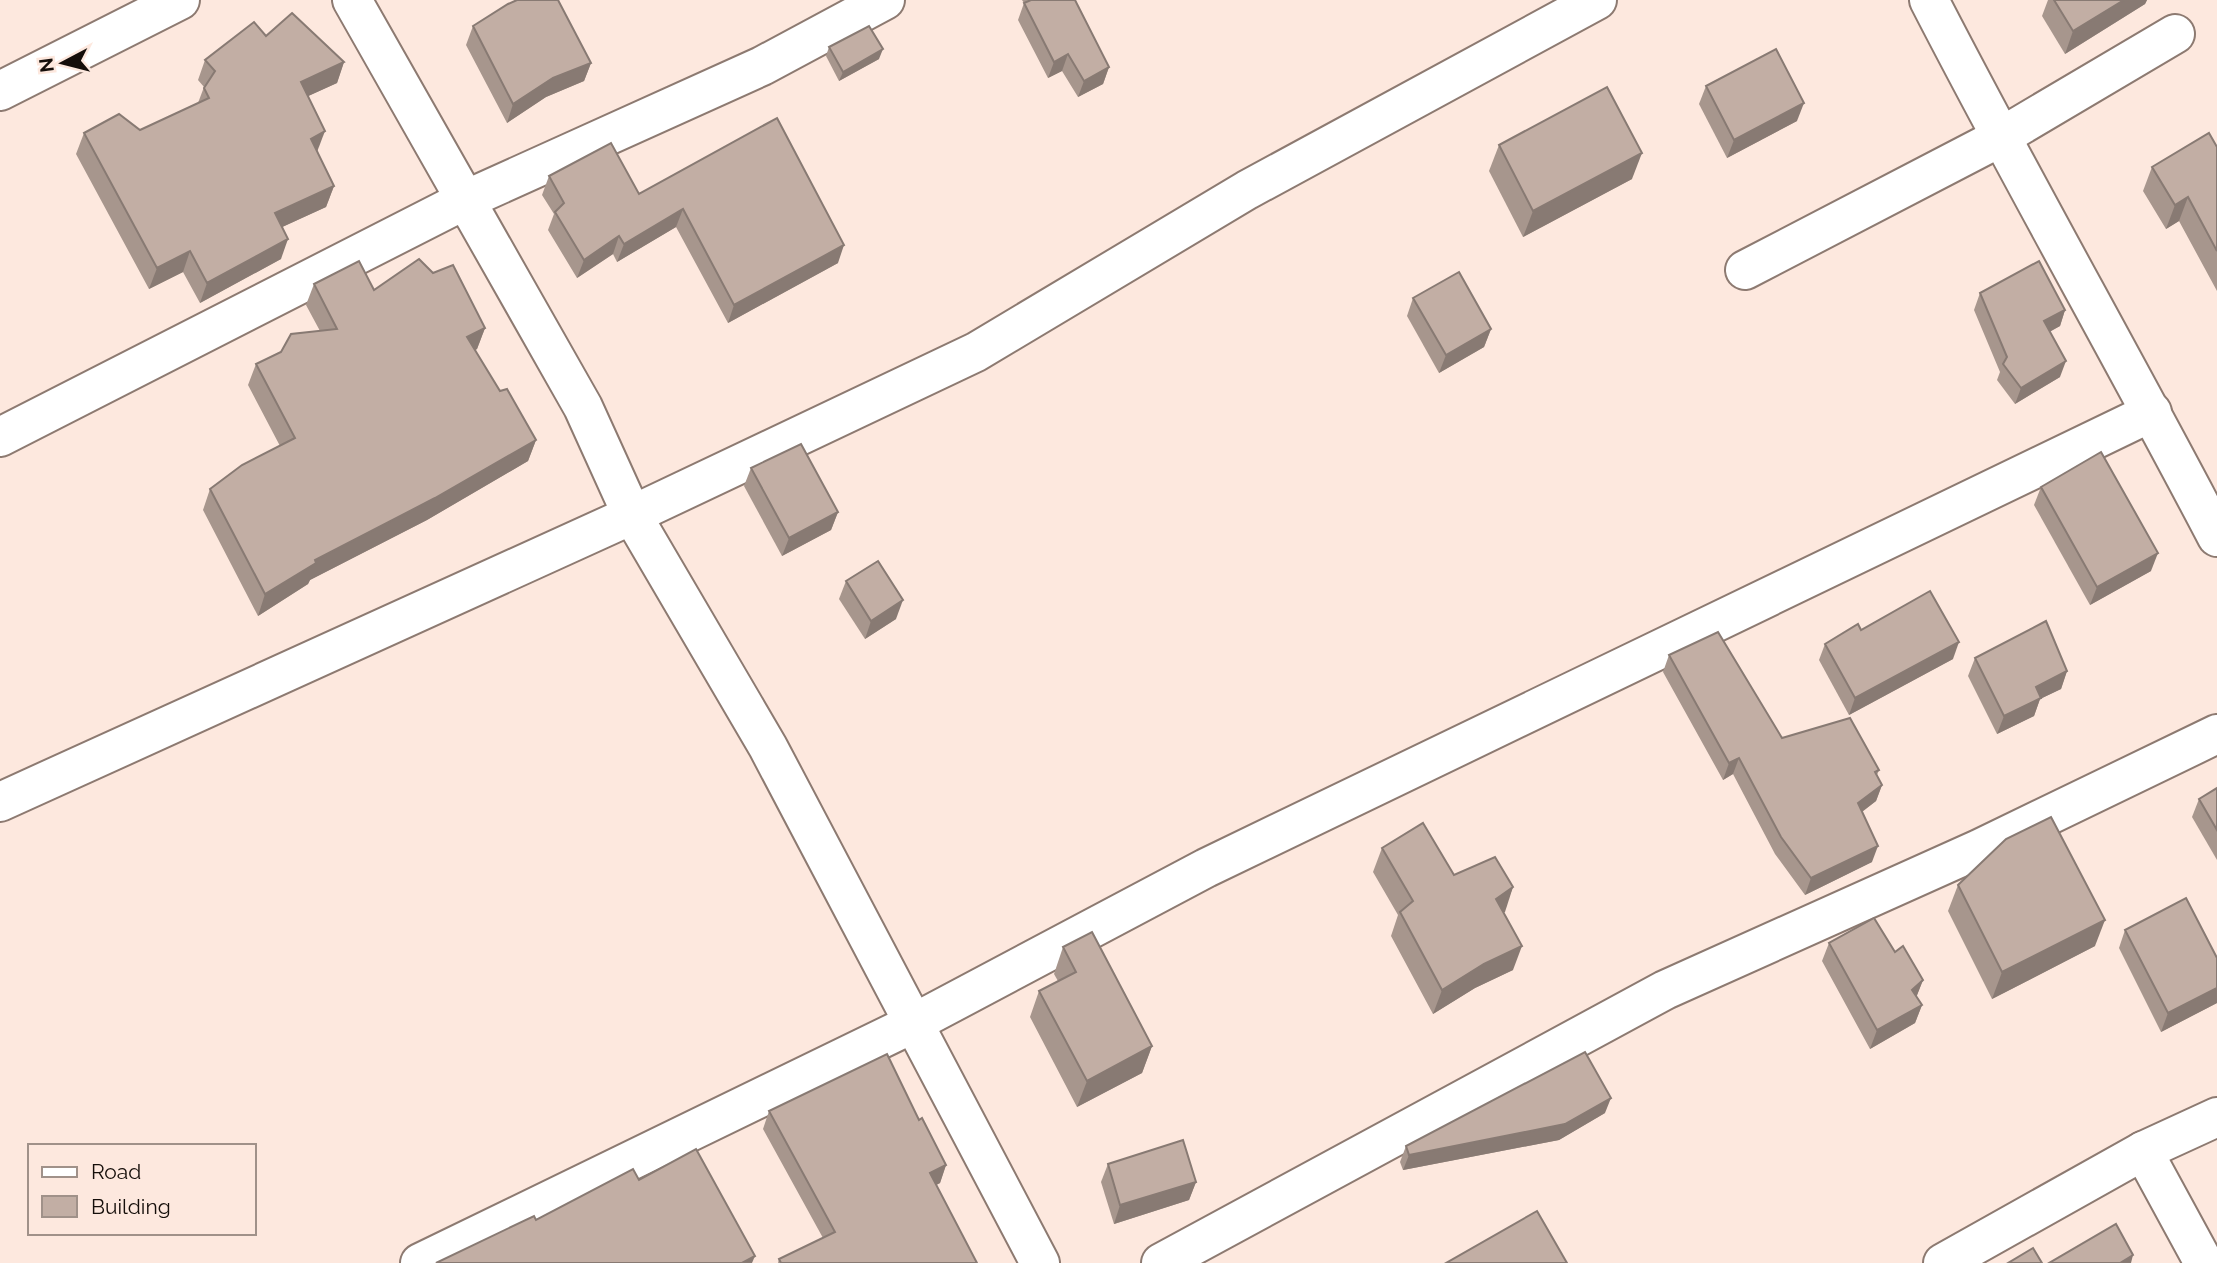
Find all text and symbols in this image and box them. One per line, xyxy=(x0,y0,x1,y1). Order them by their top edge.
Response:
north arrow xyxy=(28,28,98,98)
text: N xyxy=(34,57,58,74)
legend xyxy=(28,1144,256,1235)
text: Road xyxy=(91,1159,141,1184)
text: Building xyxy=(91,1194,171,1219)

